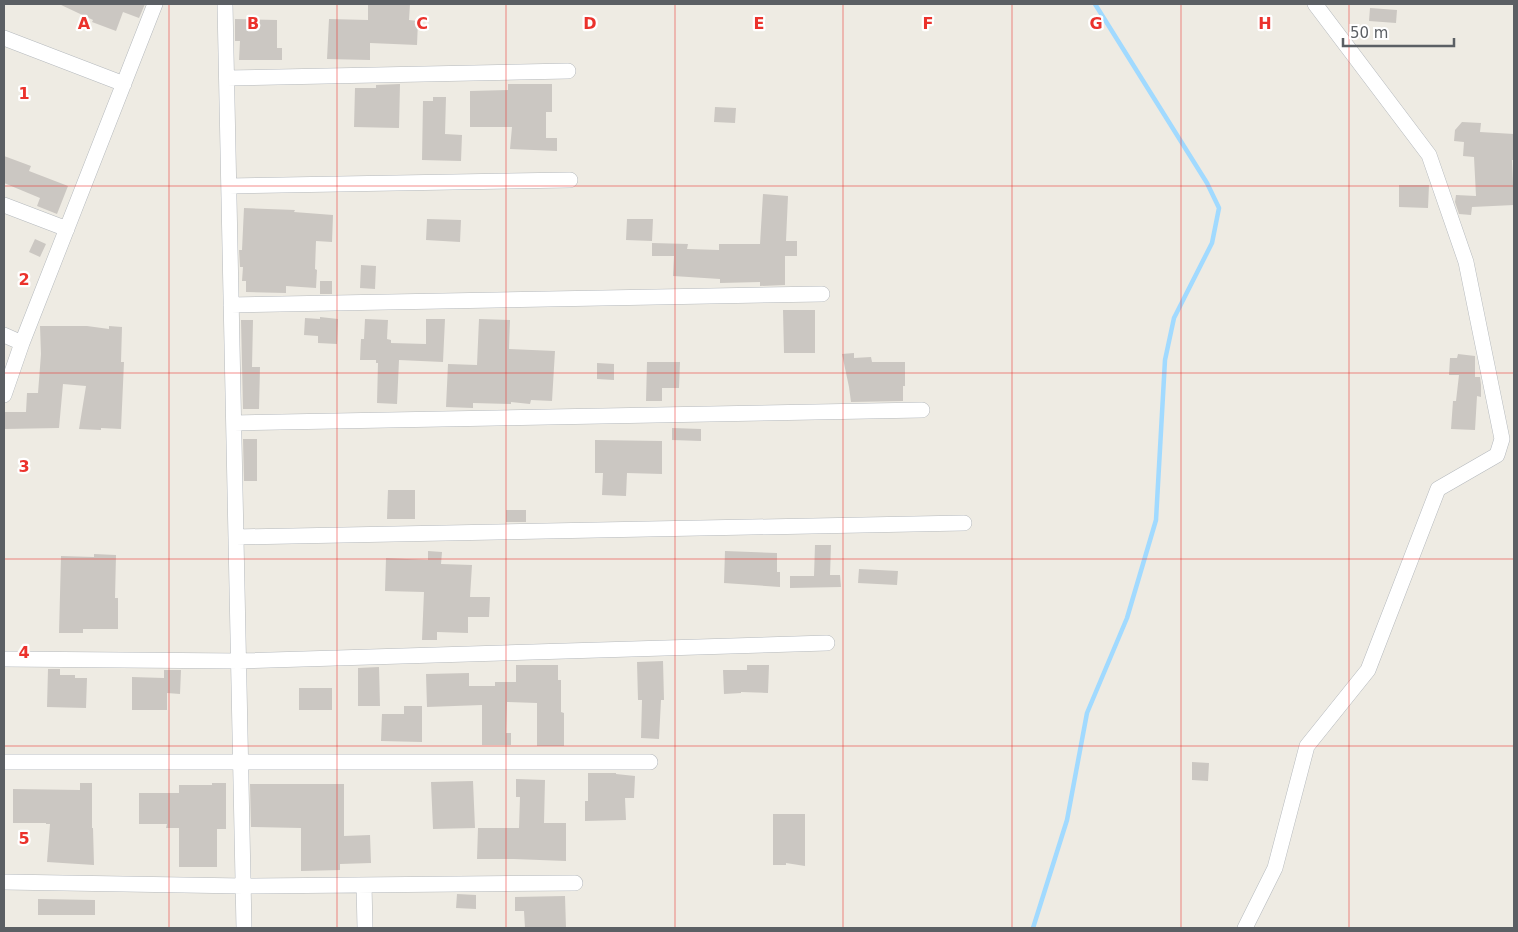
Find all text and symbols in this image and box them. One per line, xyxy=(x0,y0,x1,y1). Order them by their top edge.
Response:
text: A xyxy=(78,14,91,33)
text: B xyxy=(247,14,259,33)
text: C xyxy=(416,14,428,33)
text: D xyxy=(583,14,597,33)
text: E xyxy=(754,14,764,33)
text: F xyxy=(923,14,933,33)
text: G xyxy=(1089,14,1103,33)
text: H xyxy=(1258,14,1272,33)
scale bar xyxy=(1343,15,1454,47)
text: 50 m xyxy=(1350,24,1388,42)
text: 1 xyxy=(18,84,30,103)
text: 2 xyxy=(18,270,30,289)
text: 3 xyxy=(18,457,30,476)
text: 4 xyxy=(18,643,30,662)
text: 5 xyxy=(18,829,30,848)

